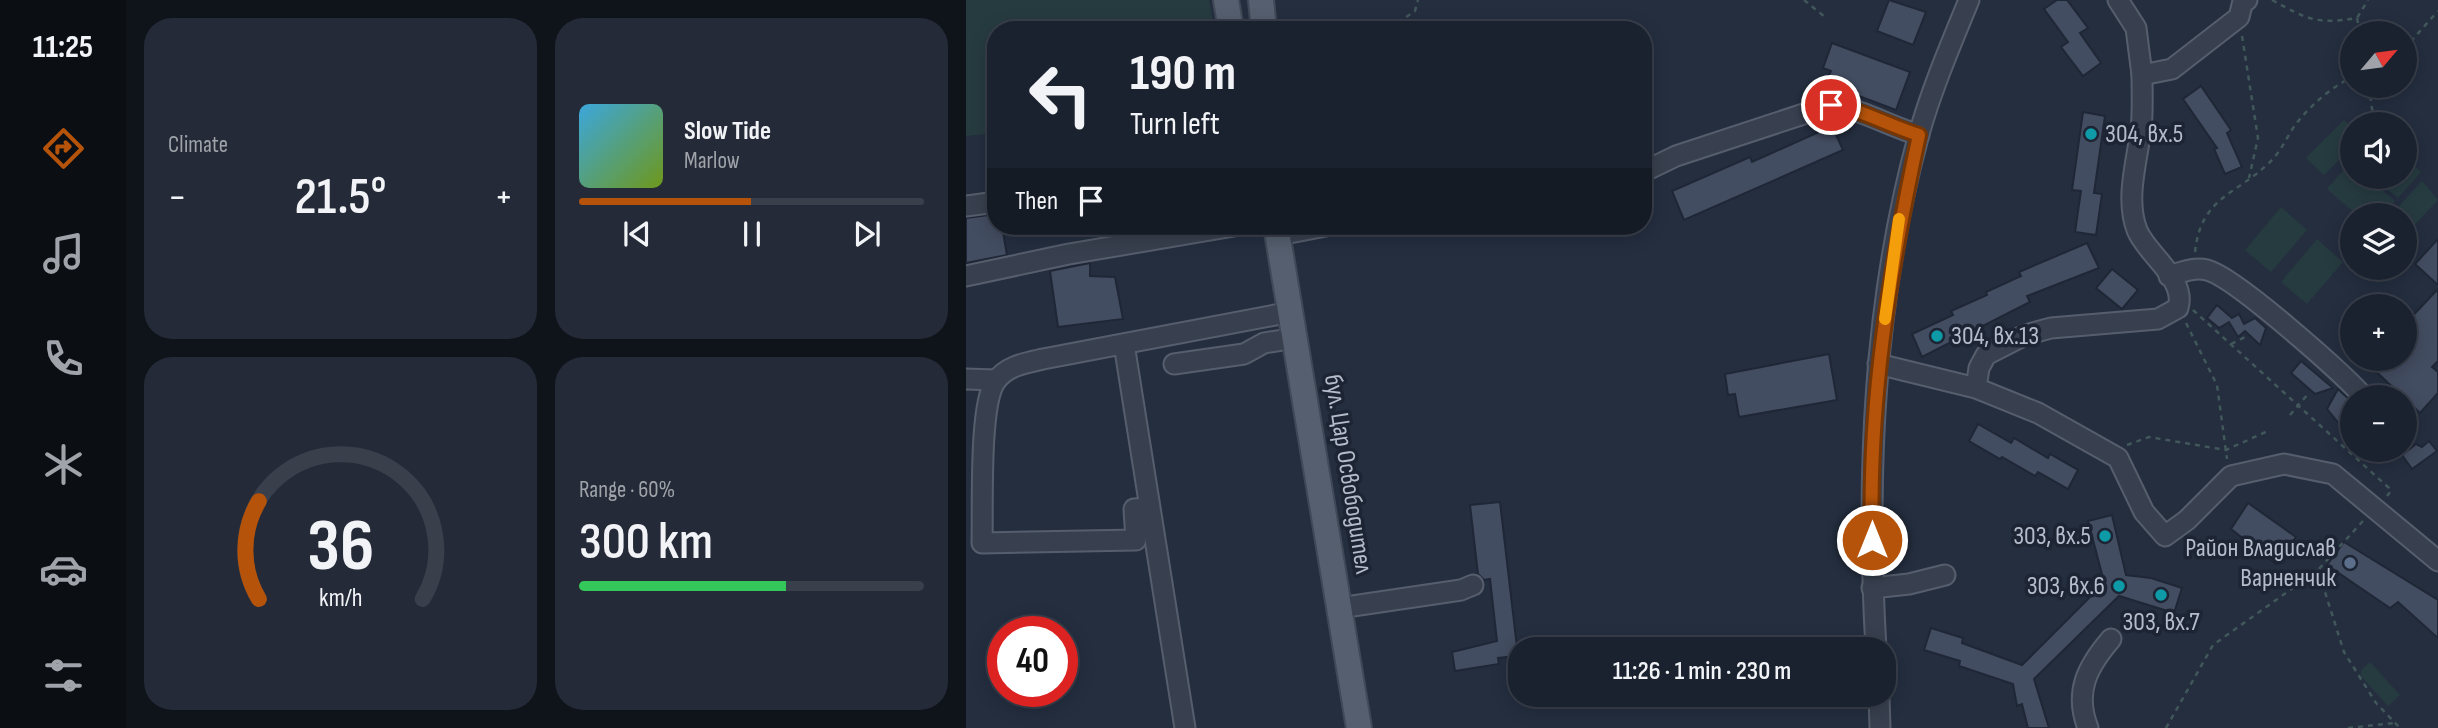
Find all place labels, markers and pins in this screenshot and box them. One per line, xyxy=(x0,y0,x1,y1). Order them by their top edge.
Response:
pin xyxy=(1801,75,1861,135)
place label: 304, вх.5 xyxy=(2105,119,2183,150)
marker: 304, вх.5 xyxy=(2083,126,2099,142)
place label: 304, вх.13 xyxy=(1951,321,2039,352)
marker: 304, вх.13 xyxy=(1929,328,1945,344)
place label: 303, вх.5 xyxy=(2013,521,2091,552)
marker: 303, вх.5 xyxy=(2097,528,2113,544)
place label: Район Владислав Варненчик xyxy=(2185,533,2336,594)
marker: Район Владислав Варненчик xyxy=(2342,555,2358,571)
place label: 303, вх.6 xyxy=(2027,571,2105,602)
marker: 303, вх.6 xyxy=(2111,578,2127,594)
marker: 303, вх.7 xyxy=(2153,587,2169,603)
place label: 303, вх.7 xyxy=(2122,607,2200,638)

